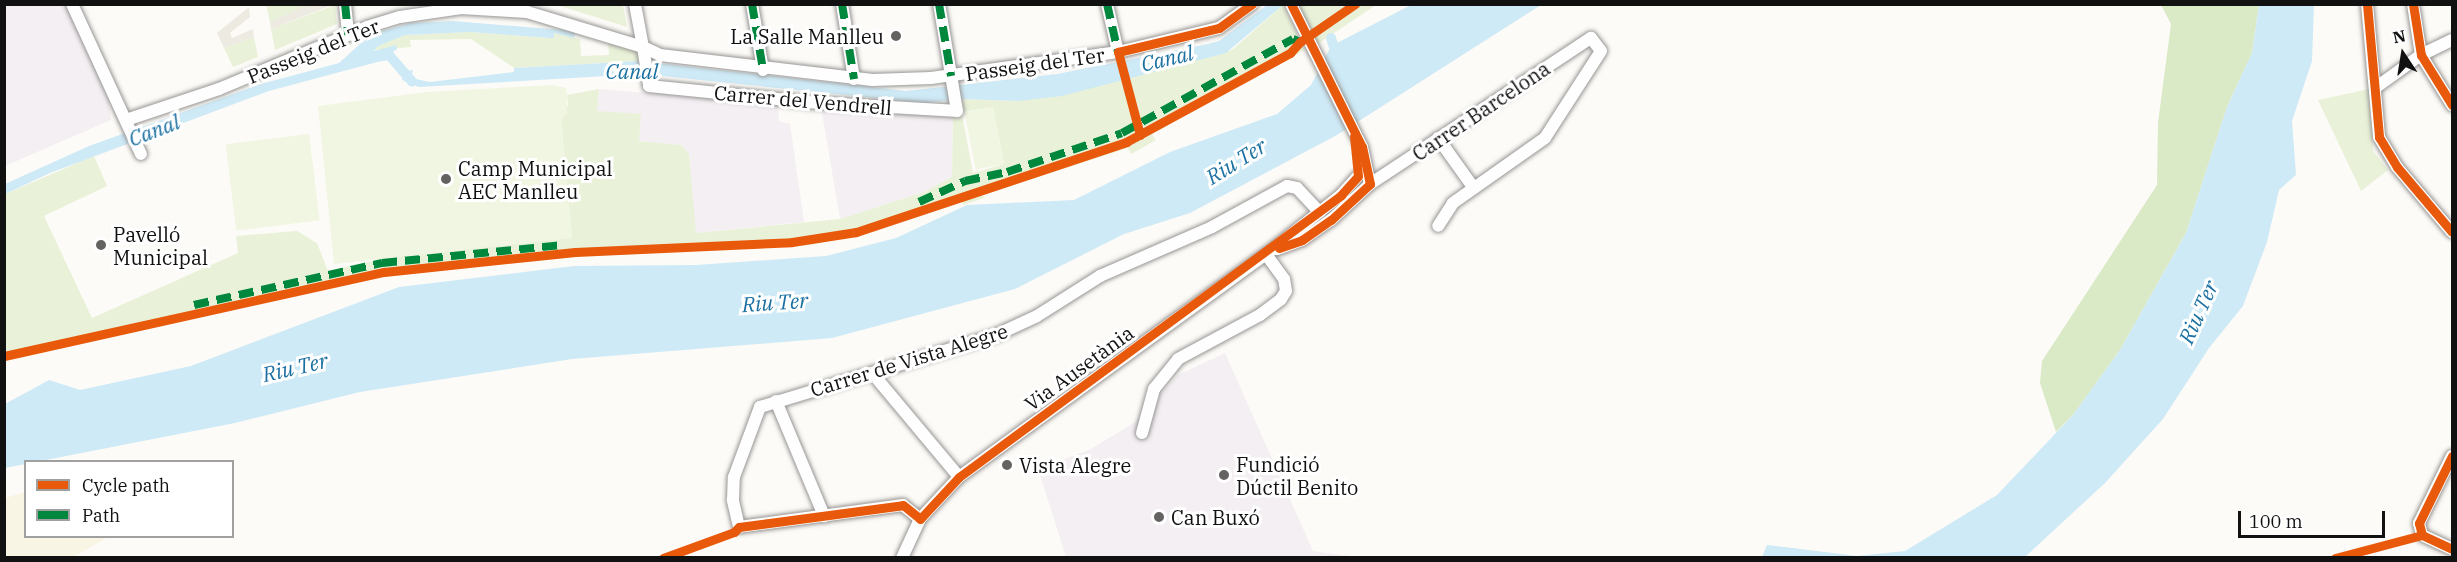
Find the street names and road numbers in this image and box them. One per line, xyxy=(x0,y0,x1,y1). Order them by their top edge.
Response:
street label: Passeig del Ter xyxy=(243,14,383,88)
street label: Passeig del Ter xyxy=(964,42,1106,86)
street label: Carrer Barcelona xyxy=(1408,56,1554,166)
street label: Carrer del Vendrell xyxy=(713,80,893,120)
street label: Carrer de Vista Alegre xyxy=(807,319,1011,401)
street label: Via Ausetània xyxy=(1020,320,1138,416)

